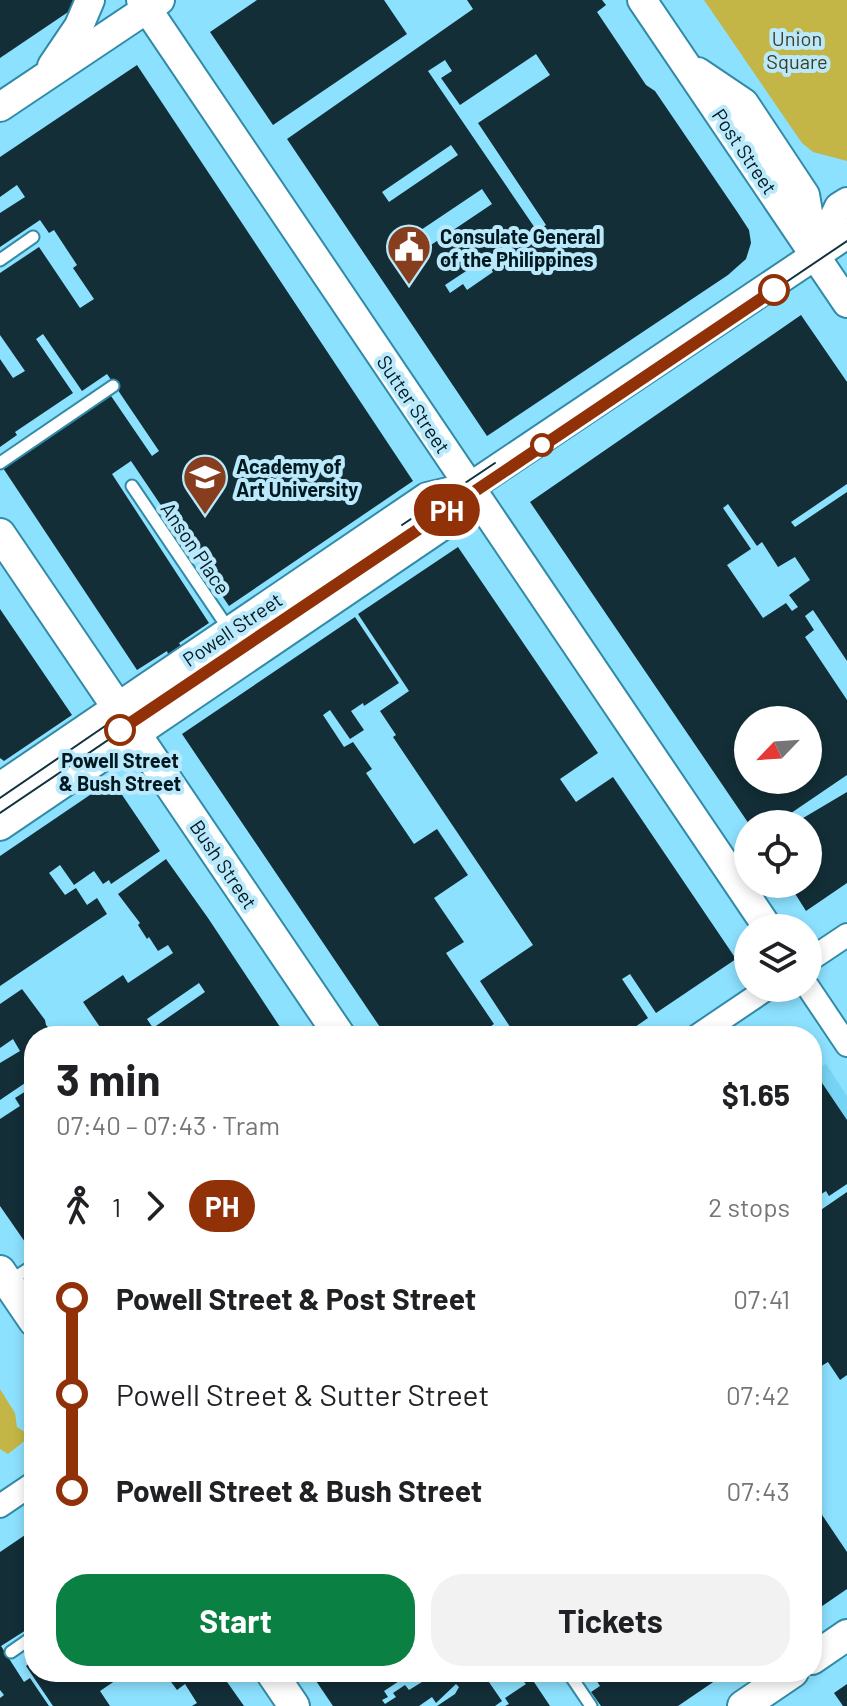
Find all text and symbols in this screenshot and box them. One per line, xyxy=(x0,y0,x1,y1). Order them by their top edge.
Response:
park label: Union Square xyxy=(766,26,828,73)
street label: Post Street xyxy=(708,104,782,198)
public building icon: Consulate General of the Philippines xyxy=(385,223,433,286)
place label: Consulate General of the Philippines xyxy=(440,224,601,271)
unlabelled marker xyxy=(759,275,789,305)
street label: Sutter Street xyxy=(372,350,456,458)
unlabelled marker xyxy=(531,434,553,456)
school or university icon: Academy of Art University xyxy=(181,453,229,516)
place label: Academy of Art University xyxy=(236,454,358,501)
line badge: PH xyxy=(411,484,483,536)
text: PH xyxy=(430,493,464,527)
street label: Anson Place xyxy=(156,497,236,599)
street label: Powell Street xyxy=(178,587,286,671)
north arrow xyxy=(734,706,822,794)
map controls xyxy=(734,706,822,1002)
marker: Powell Street & Bush Street xyxy=(105,715,135,745)
place label: Powell Street & Bush Street xyxy=(59,748,181,795)
button: locate xyxy=(734,810,822,898)
street label: Bush Street xyxy=(186,815,262,913)
button: layers xyxy=(734,914,822,1002)
text: 3 min xyxy=(56,1052,161,1105)
text: $1.65 xyxy=(722,1076,790,1112)
text: 07:40 – 07:43 · Tram xyxy=(56,1109,280,1140)
icon: walk xyxy=(56,1184,100,1228)
icon: forward xyxy=(133,1184,177,1228)
text: PH xyxy=(205,1189,239,1223)
text: 1 xyxy=(112,1191,121,1222)
text: 2 stops xyxy=(708,1191,790,1222)
text: Powell Street & Post Street xyxy=(116,1280,476,1316)
text: 07:41 xyxy=(733,1283,790,1314)
text: Powell Street & Sutter Street xyxy=(116,1376,489,1412)
text: 07:42 xyxy=(726,1379,790,1410)
text: Powell Street & Bush Street xyxy=(116,1472,482,1508)
text: 07:43 xyxy=(726,1475,790,1506)
button: Start xyxy=(56,1574,415,1666)
button: Tickets xyxy=(431,1574,790,1666)

